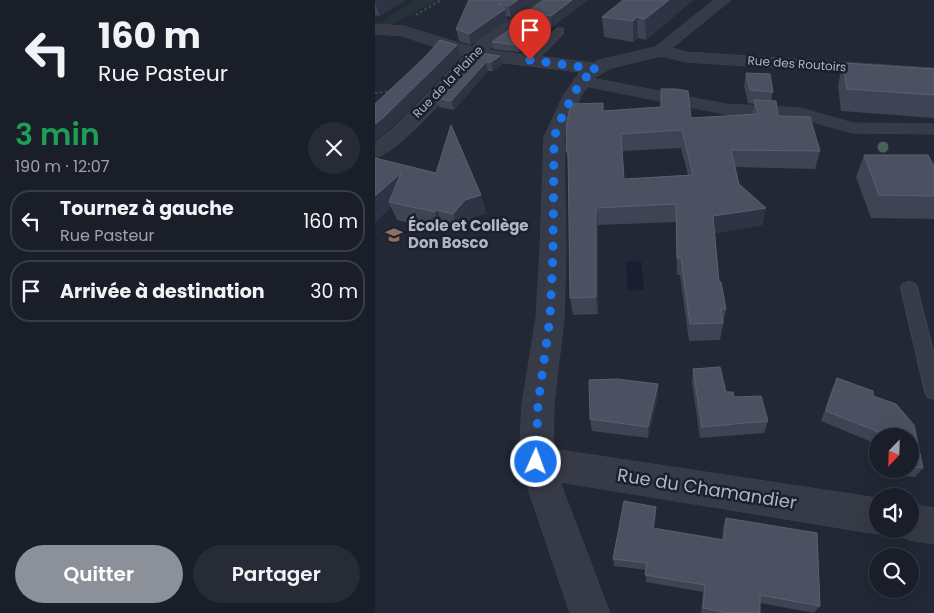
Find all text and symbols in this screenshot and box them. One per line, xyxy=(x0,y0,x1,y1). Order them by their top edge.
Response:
pin xyxy=(509,9,551,60)
text: 160 m xyxy=(98,11,201,60)
icon: arrive xyxy=(516,16,544,44)
icon: left xyxy=(15,20,80,85)
street label: Rue de la Plaine xyxy=(409,42,487,122)
street label: Rue des Routoirs xyxy=(747,52,847,75)
text: Rue Pasteur xyxy=(98,58,228,89)
text: 3 min xyxy=(15,113,100,156)
button: close xyxy=(308,122,360,174)
text: 190 m · 12:07 xyxy=(15,155,109,178)
text: Tournez à gauche xyxy=(60,195,234,222)
icon: left xyxy=(17,207,45,235)
text: 160 m xyxy=(303,208,358,235)
place label: École et Collège Don Bosco xyxy=(408,215,529,253)
text: Rue Pasteur xyxy=(60,224,155,247)
school or university icon: École et Collège Don Bosco xyxy=(384,225,404,245)
icon: arrive xyxy=(17,277,45,305)
text: Arrivée à destination xyxy=(60,278,265,305)
text: 30 m xyxy=(310,278,358,305)
north arrow xyxy=(869,428,919,478)
map controls xyxy=(869,428,919,598)
position arrow xyxy=(509,435,561,487)
street label: Rue du Chamandier xyxy=(616,462,799,515)
button: sound xyxy=(869,488,919,538)
button: Quitter xyxy=(15,545,183,603)
button: Partager xyxy=(193,545,360,603)
button: search xyxy=(869,548,919,598)

